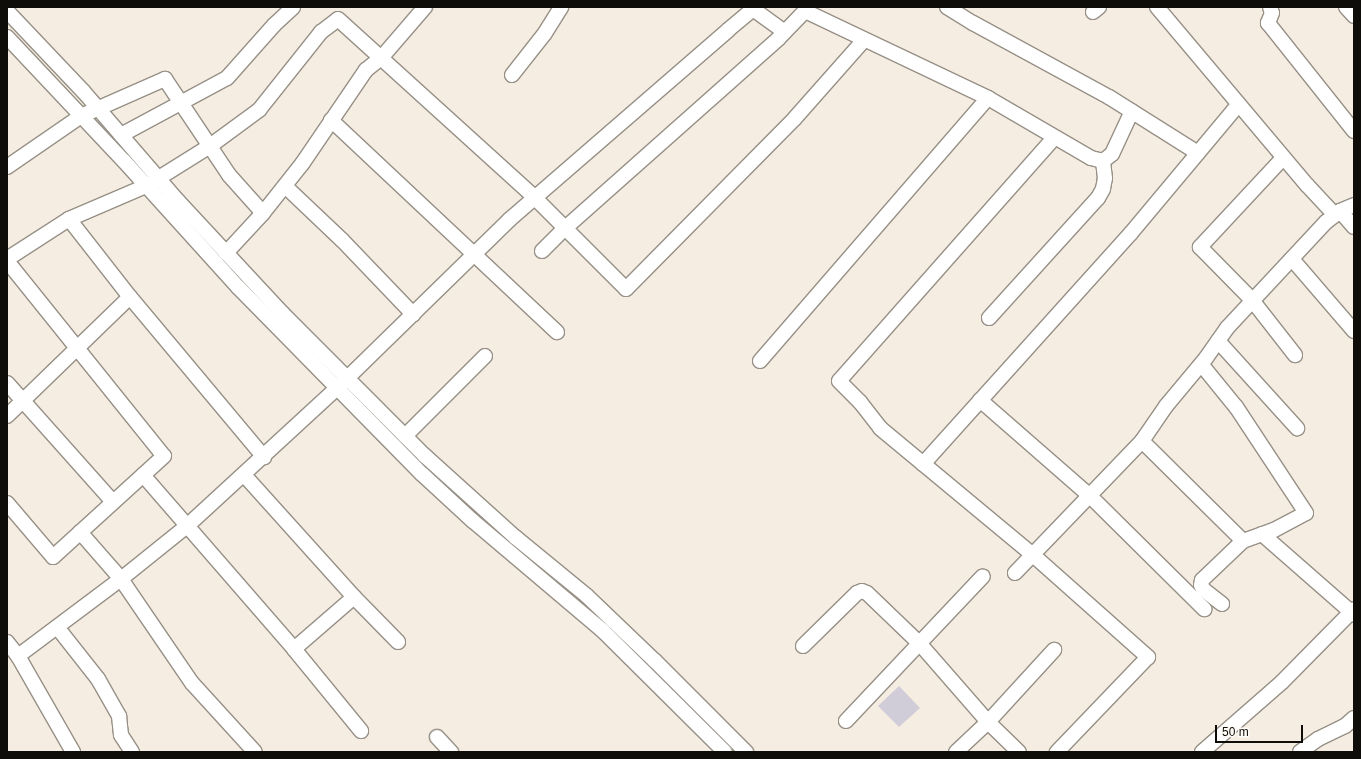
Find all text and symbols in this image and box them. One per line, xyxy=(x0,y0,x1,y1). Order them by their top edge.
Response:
scale bar xyxy=(1217,717,1305,743)
text: 50 m xyxy=(1222,725,1249,739)

